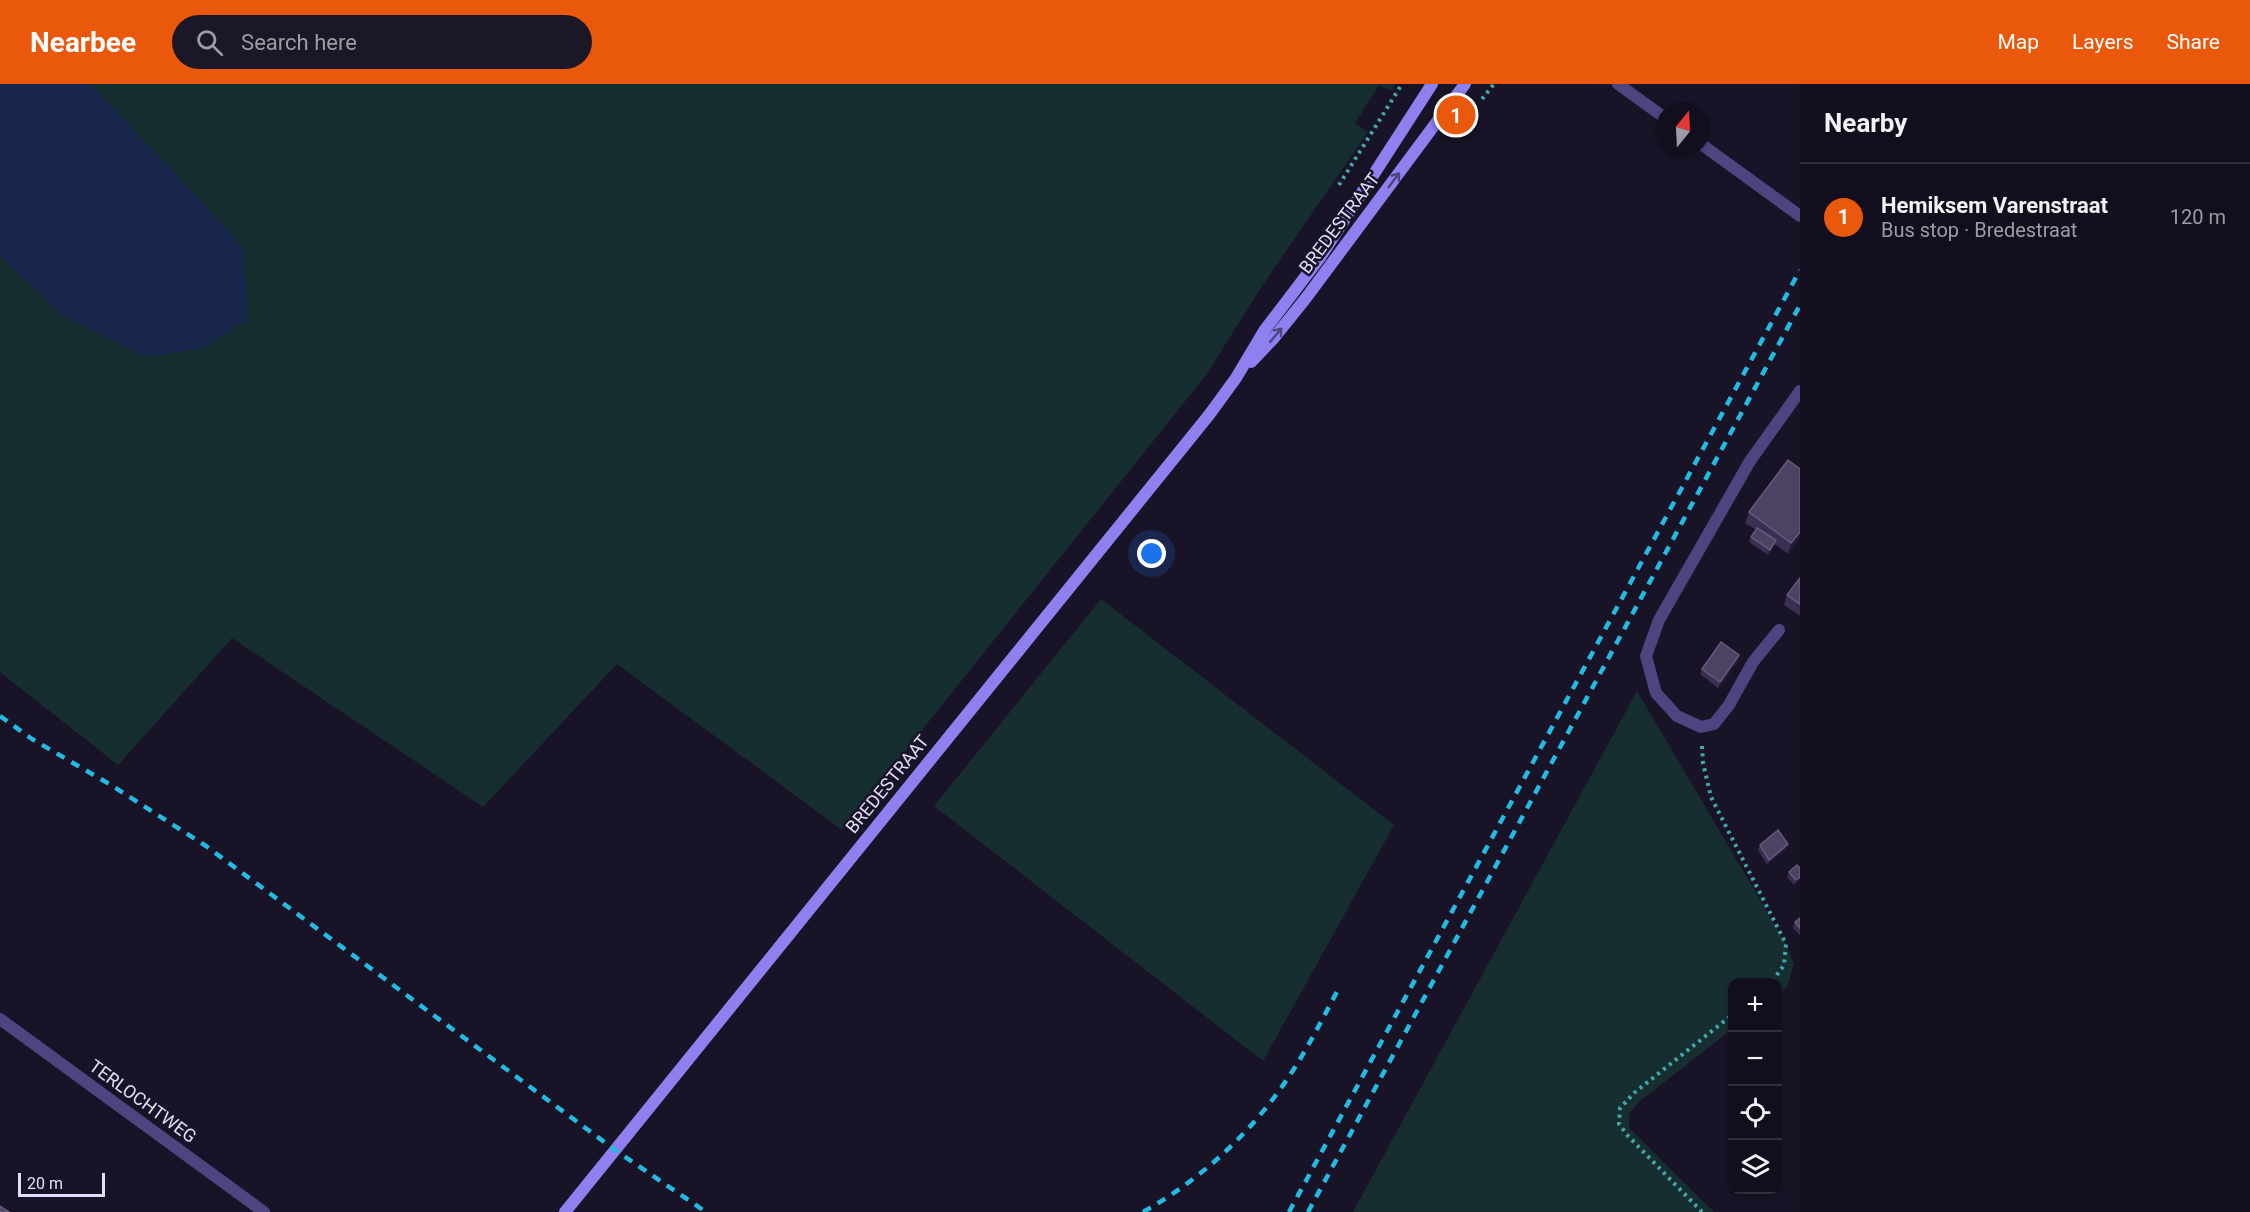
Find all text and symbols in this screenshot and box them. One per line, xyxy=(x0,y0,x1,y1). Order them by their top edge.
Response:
search box xyxy=(172,15,592,69)
text: Nearbee xyxy=(30,26,136,59)
icon: search xyxy=(193,26,226,59)
text: Search here xyxy=(241,30,357,55)
text: Map xyxy=(1997,30,2039,54)
text: Layers xyxy=(2072,30,2133,54)
text: Share xyxy=(2166,30,2220,54)
pin: 1 xyxy=(1436,93,1476,138)
north arrow xyxy=(1656,102,1710,156)
text: Nearby xyxy=(1824,108,1907,138)
street label: BREDESTRAAT xyxy=(1294,168,1384,277)
one-way arrow xyxy=(1387,172,1400,188)
text: Hemiksem Varenstraat xyxy=(1881,193,2108,218)
text: 1 xyxy=(1838,205,1849,229)
text: 120 m xyxy=(2170,205,2226,229)
text: Bus stop · Bredestraat xyxy=(1881,218,2077,242)
one-way arrow xyxy=(1269,328,1283,343)
your location xyxy=(1137,539,1166,568)
street label: BREDESTRAAT xyxy=(841,730,933,837)
map controls xyxy=(1728,978,1782,1194)
button: + xyxy=(1728,978,1782,1032)
button: − xyxy=(1728,1032,1782,1086)
street label: TERLOCHTWEG xyxy=(85,1055,201,1147)
button: locate xyxy=(1728,1086,1782,1140)
button: layers xyxy=(1728,1140,1782,1194)
scale bar xyxy=(18,1170,105,1198)
text: 20 m xyxy=(27,1174,63,1193)

